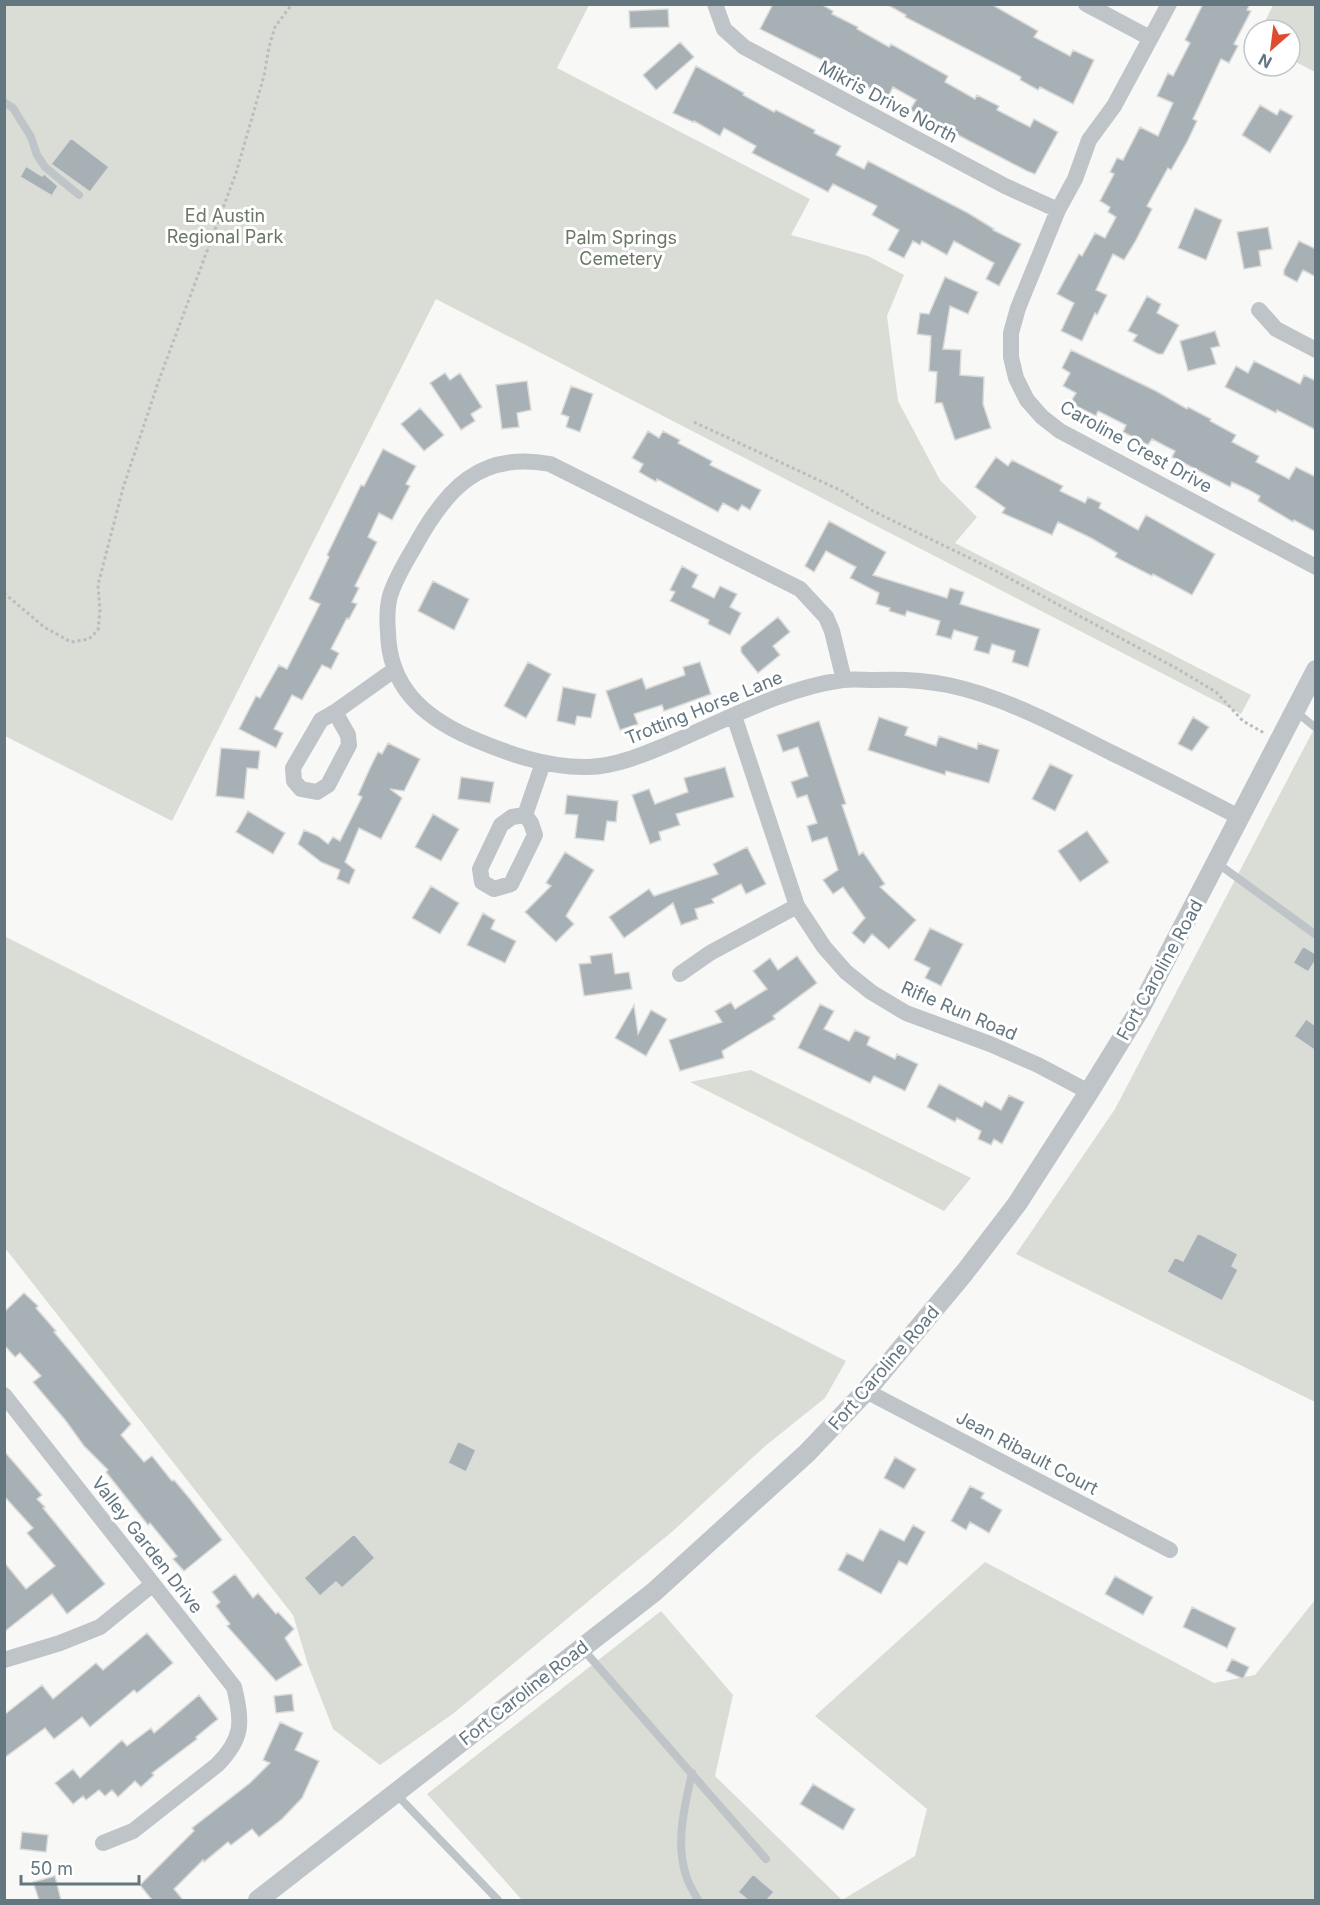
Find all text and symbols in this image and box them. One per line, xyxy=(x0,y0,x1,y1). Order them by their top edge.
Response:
north arrow xyxy=(1242,18,1302,78)
text: N xyxy=(1255,50,1275,73)
street label: Mikris Drive North xyxy=(815,56,961,147)
park label: Ed Austin Regional Park xyxy=(167,205,283,247)
park label: Palm Springs Cemetery xyxy=(565,227,677,269)
street label: Caroline Crest Drive xyxy=(1057,396,1216,497)
street label: Trotting Horse Lane xyxy=(622,666,786,749)
street label: Fort Caroline Road xyxy=(1112,896,1207,1044)
street label: Rifle Run Road xyxy=(898,977,1020,1044)
street label: Fort Caroline Road xyxy=(824,1301,943,1434)
street label: Jean Ribault Court xyxy=(953,1406,1102,1499)
street label: Valley Garden Drive xyxy=(88,1472,207,1617)
street label: Fort Caroline Road xyxy=(455,1636,592,1749)
scale bar xyxy=(21,1848,140,1886)
text: 50 m xyxy=(30,1858,73,1879)

